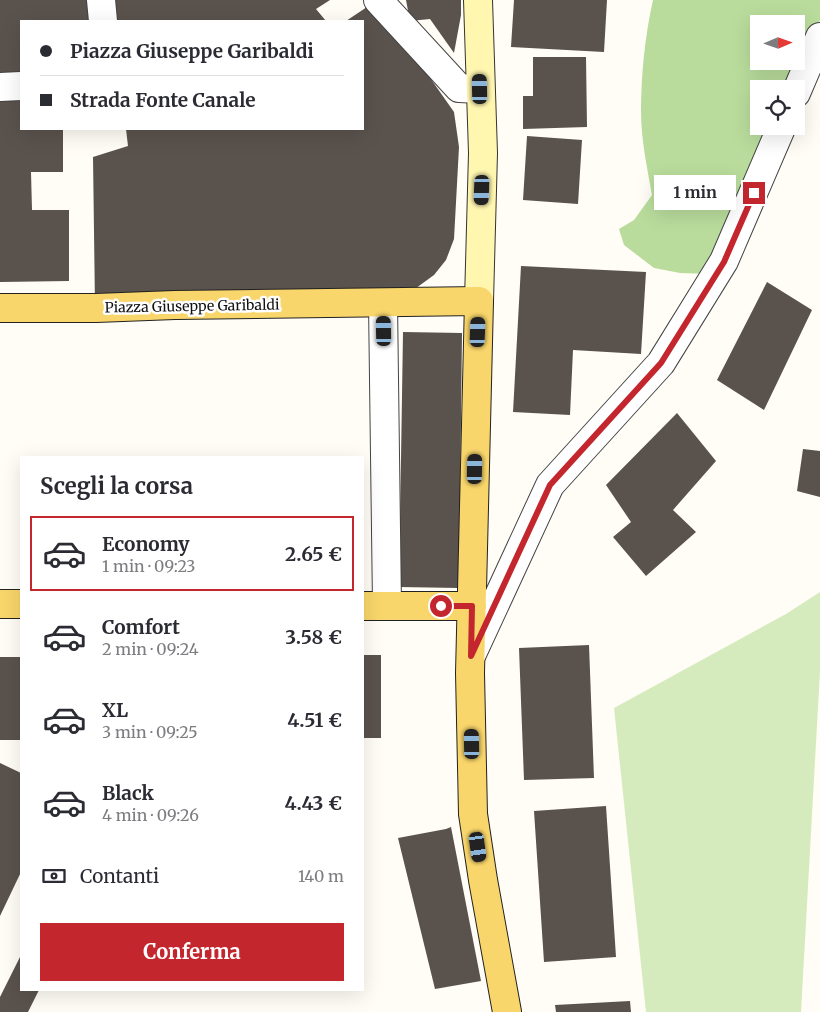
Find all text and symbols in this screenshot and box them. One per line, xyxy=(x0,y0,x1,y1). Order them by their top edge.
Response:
north arrow xyxy=(750,15,805,70)
map controls xyxy=(750,15,805,135)
text: Piazza Giuseppe Garibaldi xyxy=(70,39,314,63)
car xyxy=(472,74,487,104)
button: locate xyxy=(750,80,805,135)
text: Strada Fonte Canale xyxy=(70,88,256,112)
car xyxy=(473,175,490,205)
callout: 1 min xyxy=(654,176,736,210)
text: 1 min xyxy=(673,182,717,202)
route end xyxy=(743,182,765,204)
street label: Piazza Giuseppe Garibaldi xyxy=(104,295,280,317)
car xyxy=(376,316,391,346)
car xyxy=(469,317,486,347)
car xyxy=(467,454,482,484)
text: Scegli la corsa xyxy=(40,472,193,500)
icon: car xyxy=(42,531,87,576)
text: Economy xyxy=(102,532,190,556)
text: 2.65 € xyxy=(285,542,342,566)
text: 1 min · 09:23 xyxy=(102,556,196,576)
route start xyxy=(430,595,452,617)
icon: car xyxy=(42,614,87,659)
text: Comfort xyxy=(102,615,180,639)
text: 3.58 € xyxy=(285,625,342,649)
text: 2 min · 09:24 xyxy=(102,639,199,659)
icon: car xyxy=(42,697,87,742)
text: XL xyxy=(102,698,128,722)
text: 4.51 € xyxy=(287,708,342,732)
text: 3 min · 09:25 xyxy=(102,722,198,742)
car xyxy=(464,729,479,759)
icon: car xyxy=(42,780,87,825)
text: Black xyxy=(102,781,154,805)
text: 4.43 € xyxy=(285,791,342,815)
text: 4 min · 09:26 xyxy=(102,805,199,825)
car xyxy=(468,831,487,863)
icon: cash xyxy=(40,862,68,890)
text: Contanti xyxy=(80,864,159,888)
text: 140 m xyxy=(298,866,344,886)
button: Conferma xyxy=(40,923,344,981)

